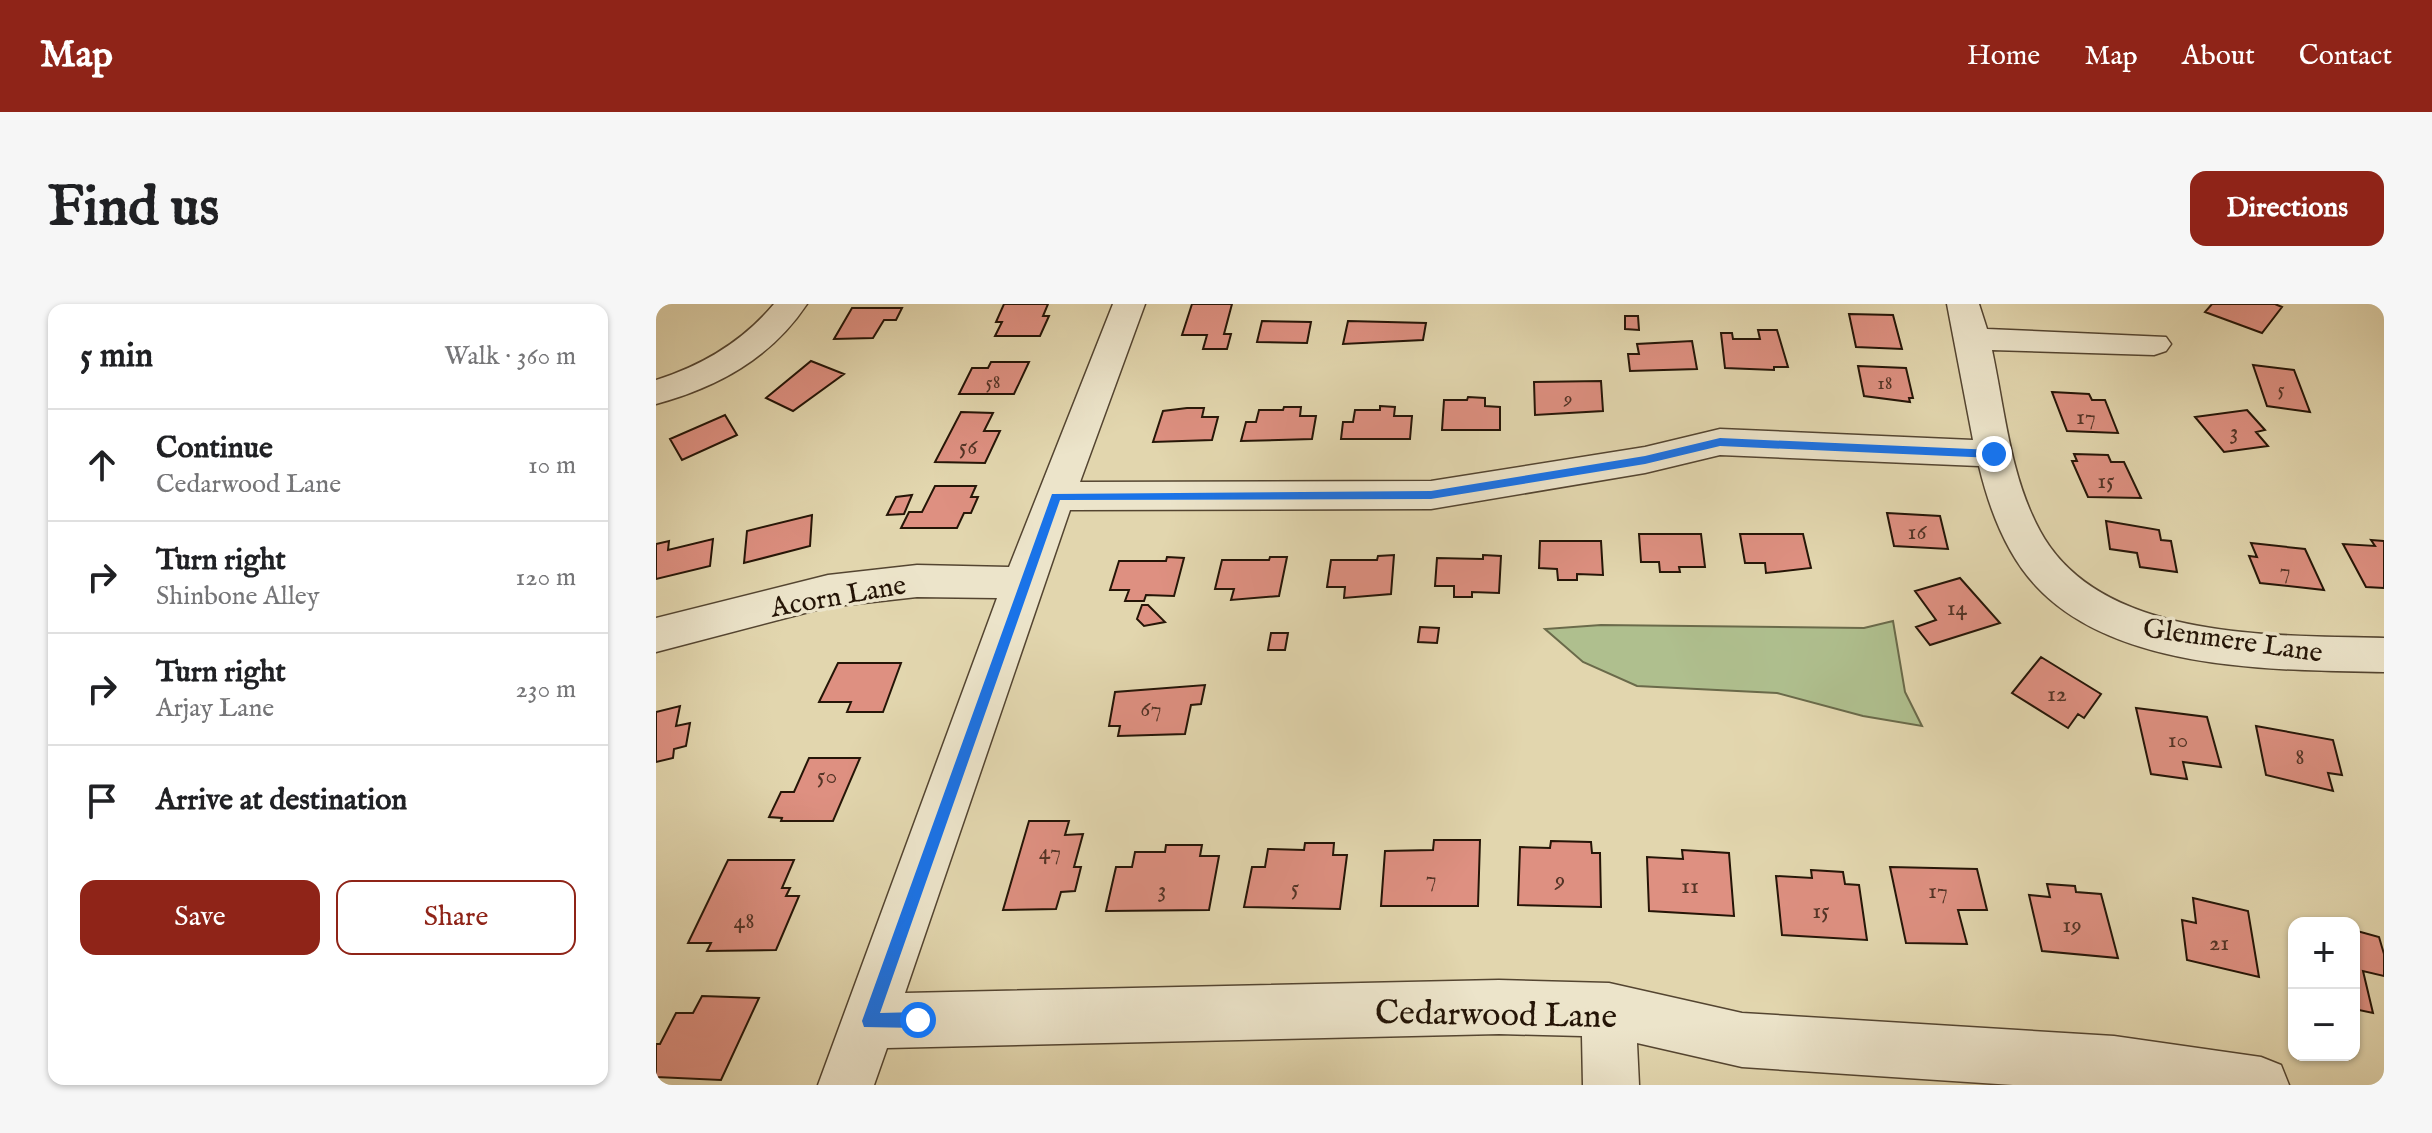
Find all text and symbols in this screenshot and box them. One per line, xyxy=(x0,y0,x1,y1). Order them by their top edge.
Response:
text: Map xyxy=(40,32,113,80)
text: Home xyxy=(1967,39,2040,74)
text: Map xyxy=(2084,39,2138,74)
text: About xyxy=(2182,39,2255,74)
text: Contact xyxy=(2299,39,2392,74)
button: Directions xyxy=(2190,171,2384,246)
text: Find us xyxy=(48,173,219,244)
text: 5 min xyxy=(80,335,153,378)
text: Walk · 360 m xyxy=(444,340,576,373)
house number: 58 xyxy=(985,370,1001,395)
house number: 18 xyxy=(1877,371,1893,396)
house number: 5 xyxy=(2277,377,2285,402)
house number: 9 xyxy=(1563,386,1572,411)
house number: 17 xyxy=(2076,402,2096,433)
house number: 3 xyxy=(2230,417,2238,448)
text: Continue xyxy=(156,430,273,468)
house number: 56 xyxy=(959,432,978,463)
route end xyxy=(1976,436,2012,472)
icon: ahead xyxy=(80,443,124,487)
text: 10 m xyxy=(528,449,576,482)
house number: 15 xyxy=(2097,466,2115,497)
text: Cedarwood Lane xyxy=(156,468,341,501)
house number: 16 xyxy=(1907,517,1927,548)
text: Turn right xyxy=(156,542,286,580)
icon: right xyxy=(80,555,124,599)
house number: 7 xyxy=(2279,556,2291,587)
text: 120 m xyxy=(516,561,576,594)
street label: Acorn Lane xyxy=(767,568,909,627)
text: Shinbone Alley xyxy=(156,580,320,613)
house number: 14 xyxy=(1947,593,1968,624)
street label: Glenmere Lane xyxy=(2141,612,2325,671)
text: Turn right xyxy=(156,654,286,692)
icon: right xyxy=(80,667,124,711)
text: 230 m xyxy=(516,673,576,706)
house number: 12 xyxy=(2047,679,2067,710)
text: Arjay Lane xyxy=(156,692,274,725)
house number: 67 xyxy=(1140,694,1162,725)
house number: 10 xyxy=(2168,725,2188,756)
house number: 8 xyxy=(2295,742,2305,773)
house number: 50 xyxy=(817,761,837,792)
icon: arrive xyxy=(80,779,124,823)
text: Arrive at destination xyxy=(156,782,407,820)
house number: 47 xyxy=(1039,837,1061,868)
house number: 7 xyxy=(1425,864,1437,895)
house number: 9 xyxy=(1554,865,1565,896)
house number: 11 xyxy=(1681,871,1699,902)
house number: 5 xyxy=(1291,873,1300,904)
house number: 3 xyxy=(1158,875,1166,906)
house number: 17 xyxy=(1928,876,1948,907)
button: Save xyxy=(80,880,320,955)
button: Share xyxy=(336,880,576,955)
house number: 15 xyxy=(1812,896,1830,927)
house number: 48 xyxy=(733,906,755,937)
house number: 19 xyxy=(2062,910,2082,941)
map controls xyxy=(2288,917,2360,1061)
button: + xyxy=(2288,917,2360,989)
house number: 21 xyxy=(2209,928,2229,959)
button: − xyxy=(2288,989,2360,1061)
street label: Cedarwood Lane xyxy=(1375,992,1617,1039)
route start xyxy=(900,1002,936,1038)

